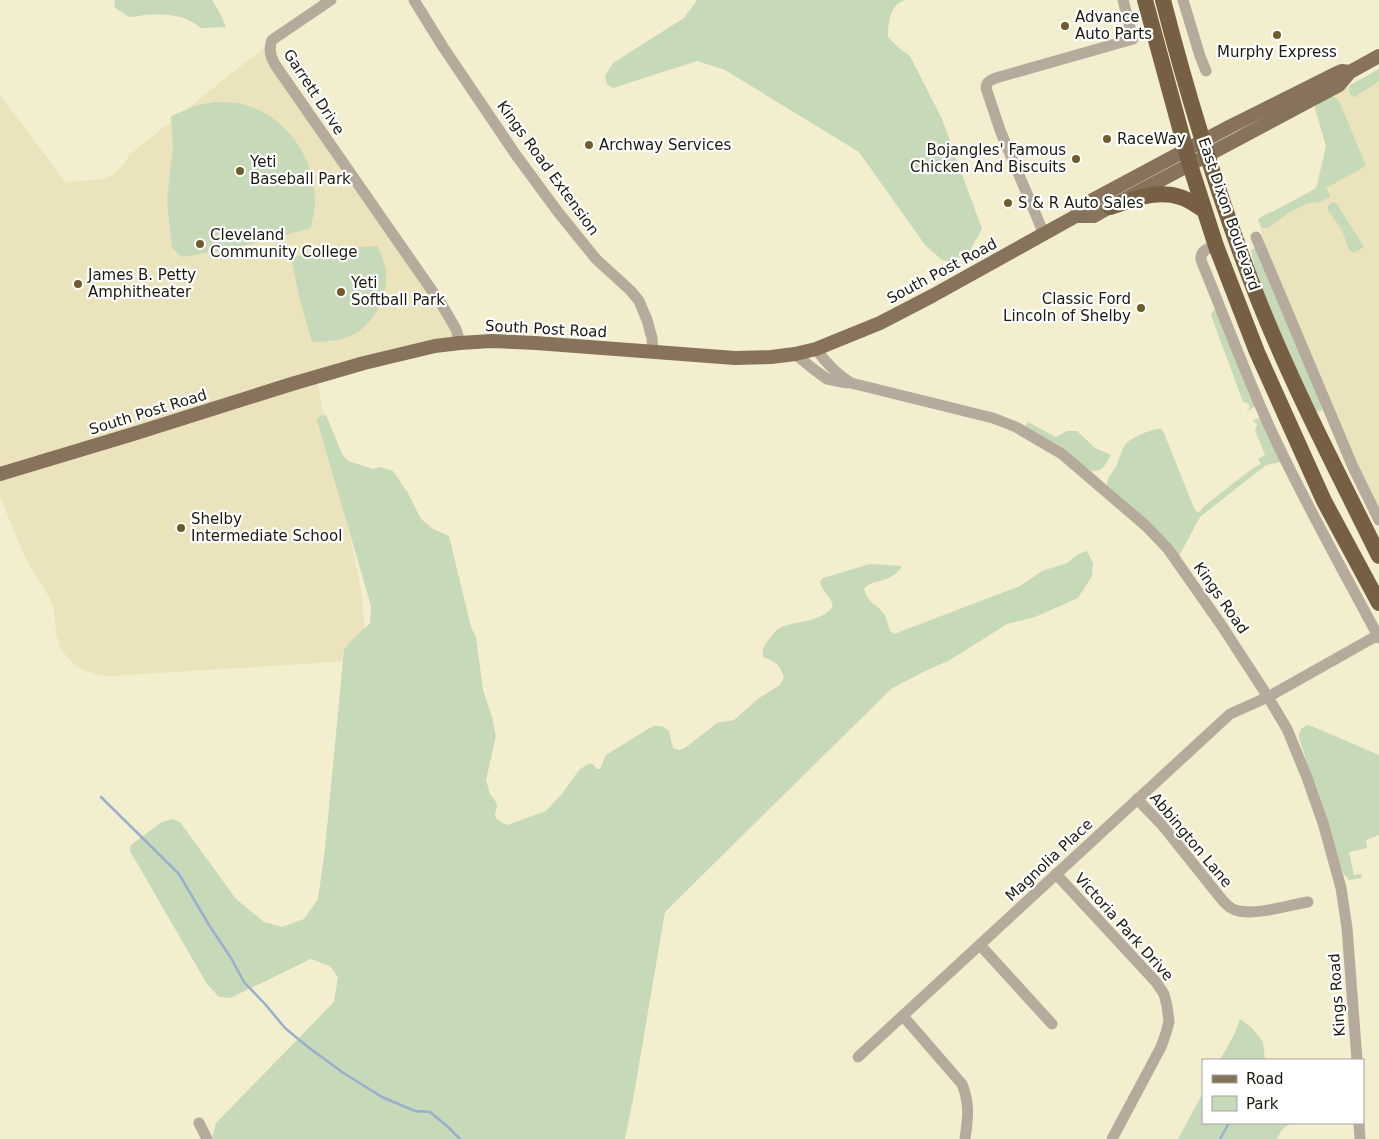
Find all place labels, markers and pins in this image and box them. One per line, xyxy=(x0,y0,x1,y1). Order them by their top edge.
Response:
place label: Advance Auto Parts xyxy=(1075,8,1152,43)
marker: Advance Auto Parts xyxy=(1059,20,1071,32)
marker: Murphy Express xyxy=(1271,29,1283,41)
place label: Murphy Express xyxy=(1217,43,1337,61)
place label: RaceWay xyxy=(1117,130,1186,148)
marker: RaceWay xyxy=(1101,133,1113,145)
place label: Archway Services xyxy=(599,136,731,154)
marker: Archway Services xyxy=(583,139,595,151)
place label: Bojangles' Famous Chicken And Biscuits xyxy=(910,141,1066,176)
place label: Yeti Baseball Park xyxy=(249,153,351,188)
marker: Bojangles' Famous Chicken And Biscuits xyxy=(1070,153,1082,165)
marker: Yeti Baseball Park xyxy=(234,165,246,177)
place label: S & R Auto Sales xyxy=(1018,194,1144,212)
marker: S & R Auto Sales xyxy=(1002,197,1014,209)
place label: Cleveland Community College xyxy=(210,226,358,261)
marker: Cleveland Community College xyxy=(194,238,206,250)
place label: James B. Petty Amphitheater xyxy=(87,266,196,301)
place label: Yeti Softball Park xyxy=(350,274,445,309)
marker: James B. Petty Amphitheater xyxy=(72,278,84,290)
marker: Yeti Softball Park xyxy=(335,286,347,298)
place label: Classic Ford Lincoln of Shelby xyxy=(1003,290,1131,325)
marker: Classic Ford Lincoln of Shelby xyxy=(1135,302,1147,314)
place label: Shelby Intermediate School xyxy=(191,510,342,545)
marker: Shelby Intermediate School xyxy=(175,522,187,534)

